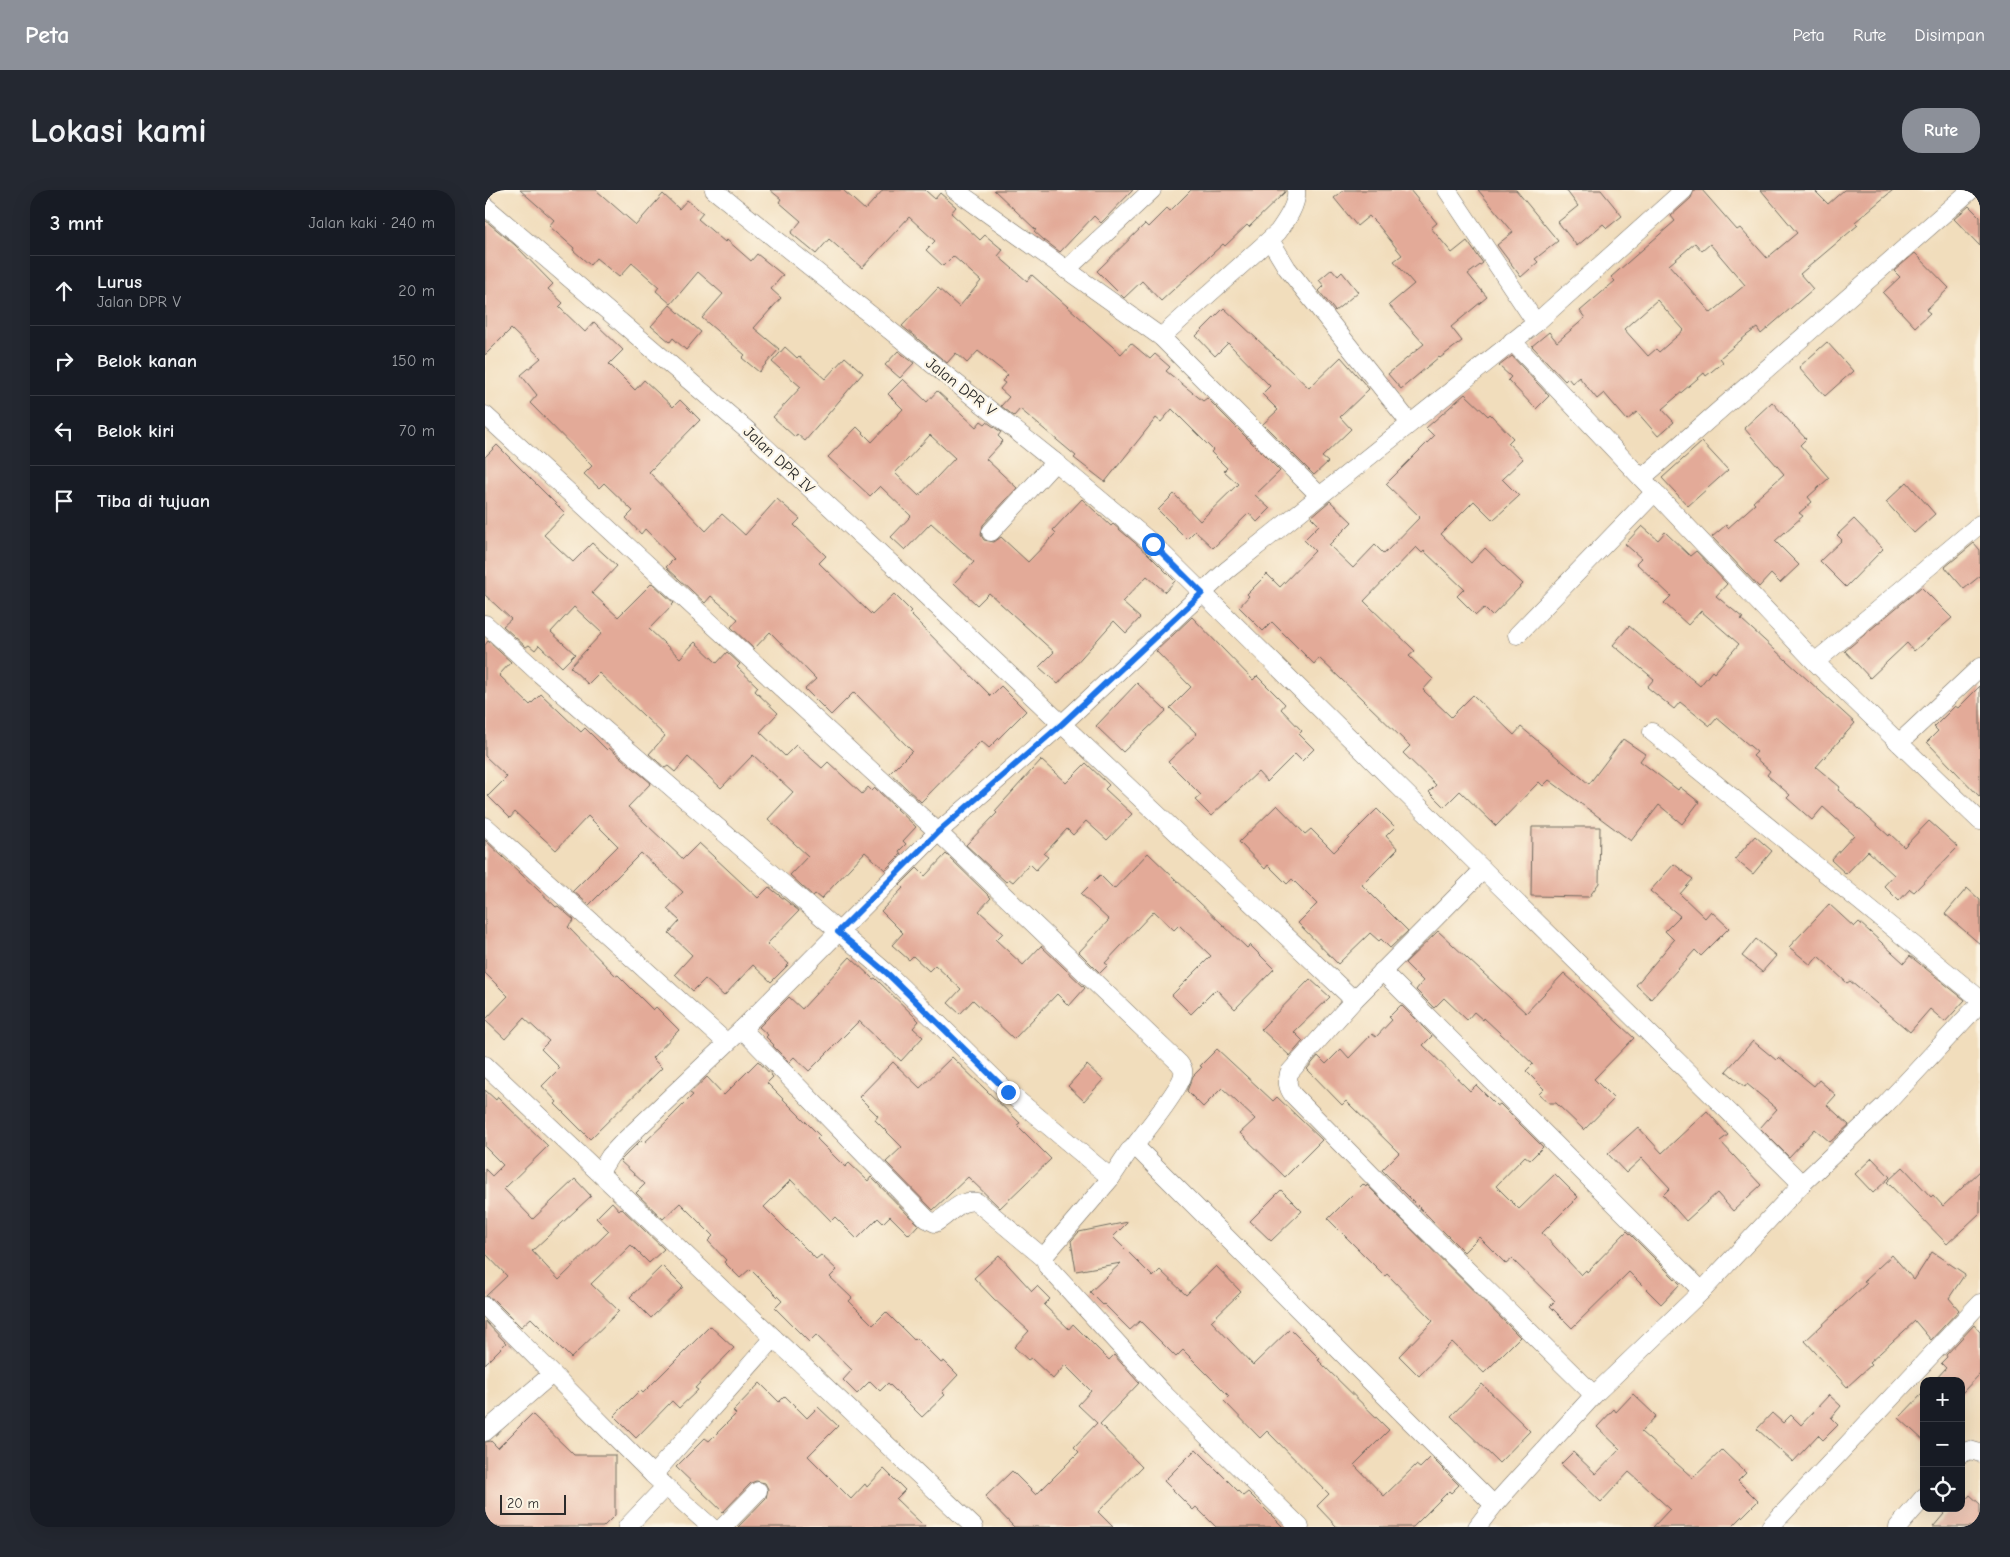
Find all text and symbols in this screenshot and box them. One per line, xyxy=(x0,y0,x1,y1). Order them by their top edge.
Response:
text: Peta xyxy=(25,21,70,49)
text: Peta xyxy=(1792,25,1825,46)
text: Rute xyxy=(1853,25,1886,46)
text: Disimpan xyxy=(1914,25,1985,46)
button: Rute xyxy=(1902,108,1980,153)
text: Lokasi kami xyxy=(30,110,207,151)
text: 3 mnt xyxy=(50,211,103,235)
text: Jalan kaki · 240 m xyxy=(309,214,435,232)
text: Lurus xyxy=(97,271,142,293)
icon: ahead xyxy=(50,277,78,305)
text: 20 m xyxy=(398,282,435,300)
text: Jalan DPR V xyxy=(97,293,181,311)
icon: right xyxy=(50,347,78,375)
text: Belok kanan xyxy=(97,350,197,372)
text: 150 m xyxy=(392,352,435,370)
street label: Jalan DPR V xyxy=(922,354,1000,420)
icon: left xyxy=(50,417,78,445)
text: Belok kiri xyxy=(97,420,174,442)
text: 70 m xyxy=(399,422,435,440)
street label: Jalan DPR IV xyxy=(740,423,818,498)
icon: arrive xyxy=(50,487,78,515)
text: Tiba di tujuan xyxy=(97,490,210,512)
route start xyxy=(1142,533,1165,556)
route end xyxy=(997,1081,1020,1104)
map controls xyxy=(1920,1377,1965,1512)
button: + xyxy=(1920,1377,1965,1422)
button: − xyxy=(1920,1422,1965,1467)
button: locate xyxy=(1920,1467,1965,1512)
scale bar xyxy=(500,1492,566,1515)
text: 20 m xyxy=(507,1495,539,1512)

